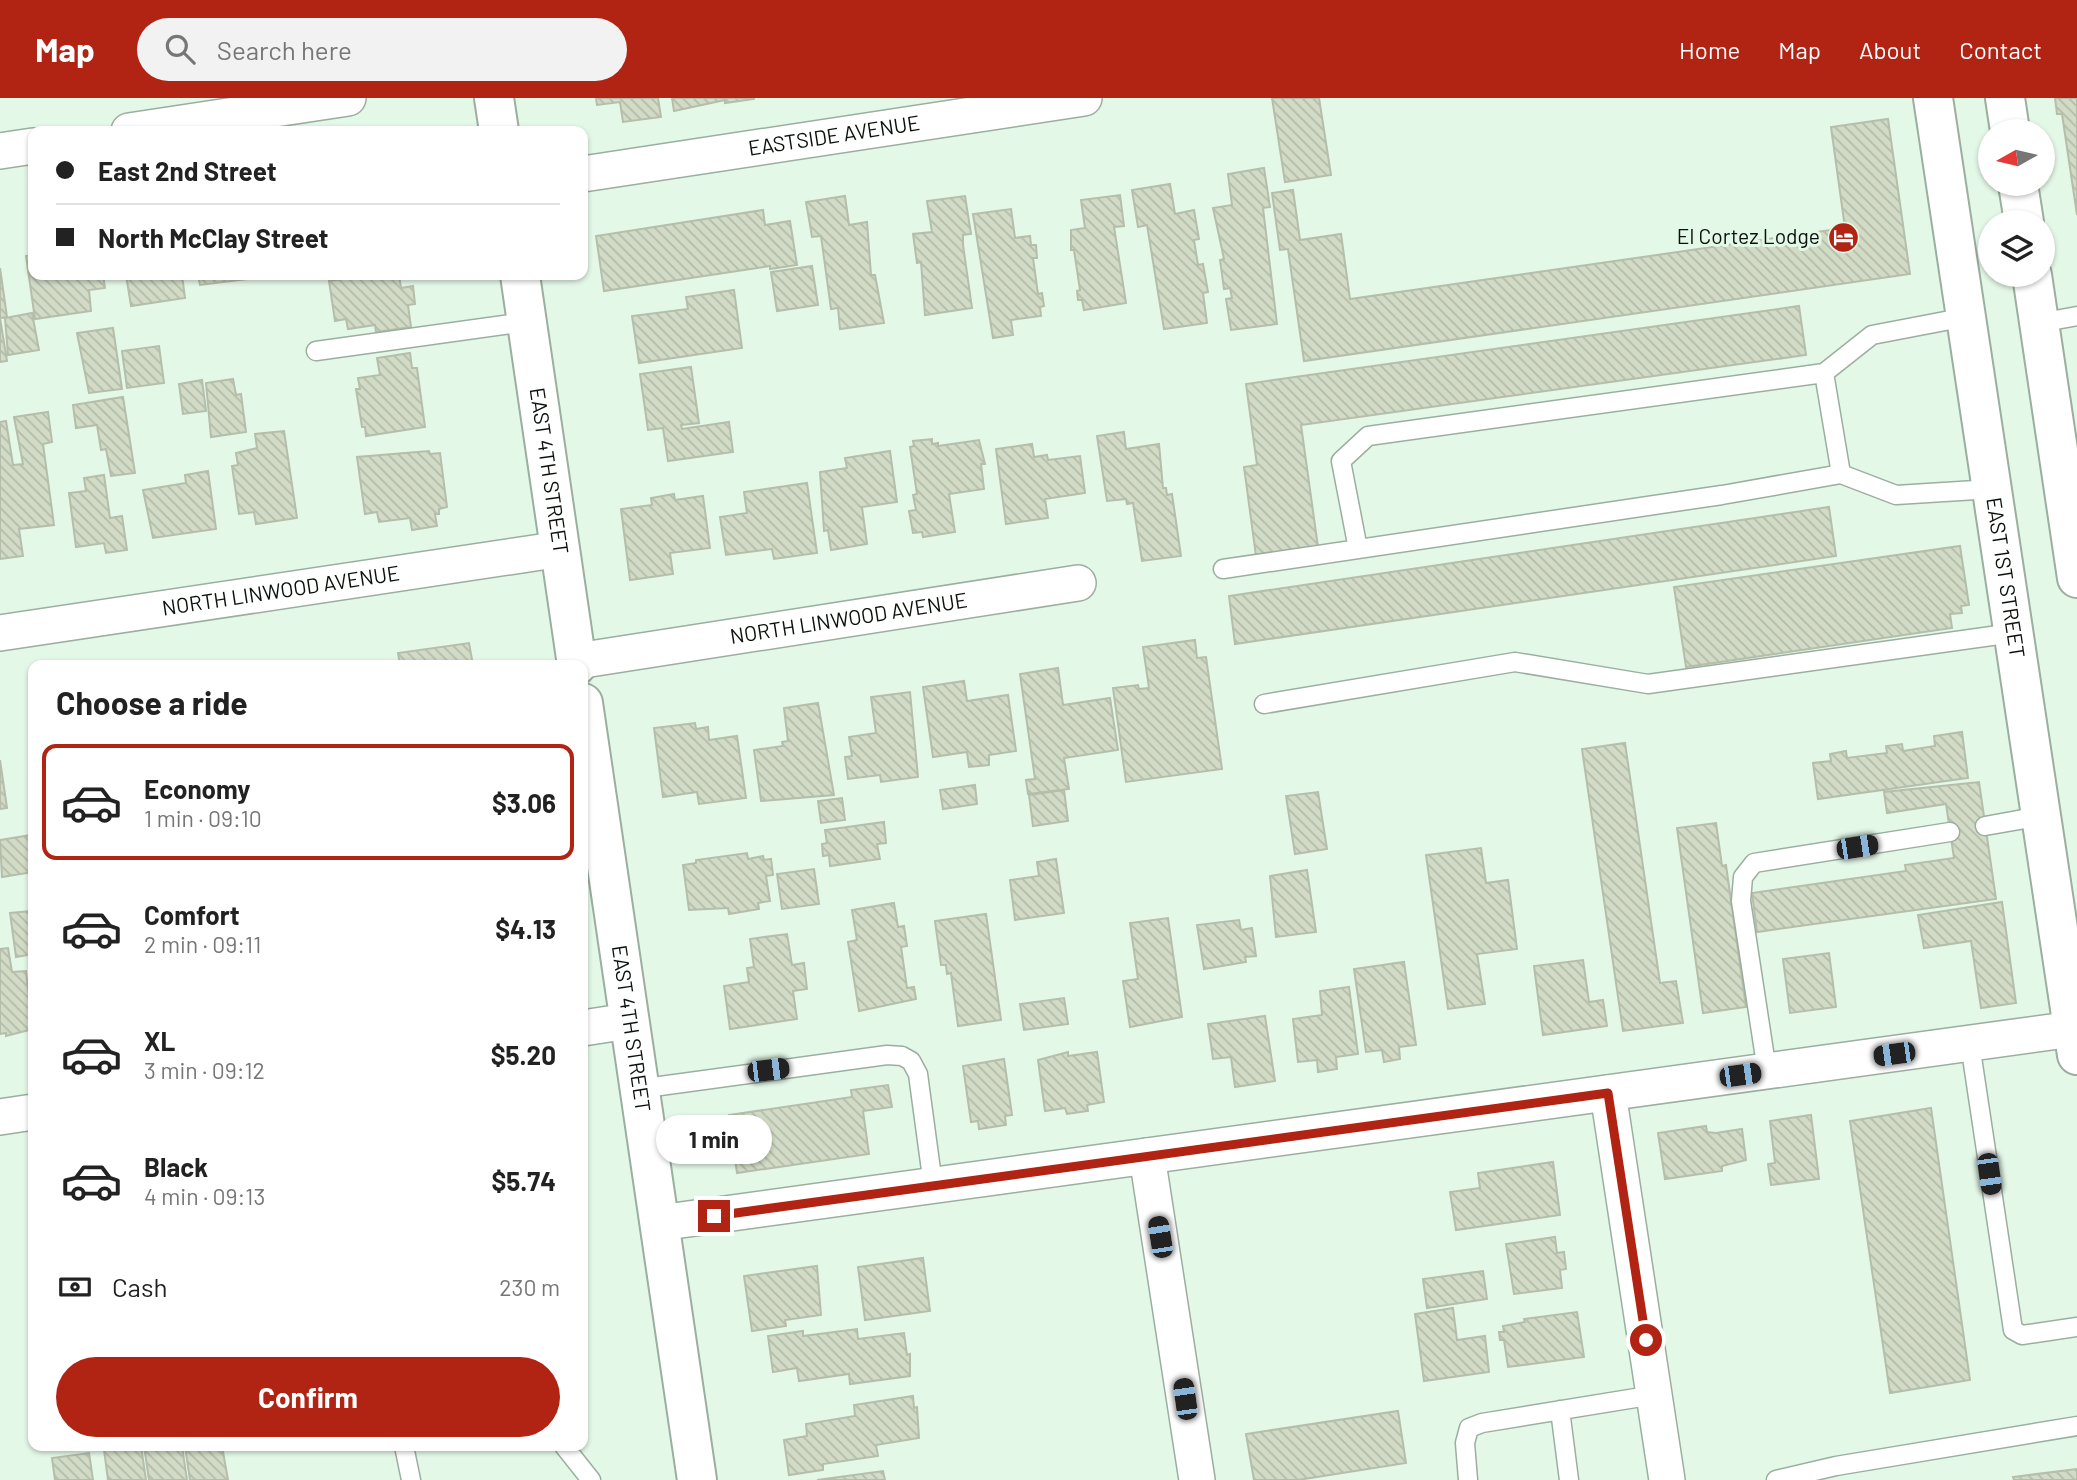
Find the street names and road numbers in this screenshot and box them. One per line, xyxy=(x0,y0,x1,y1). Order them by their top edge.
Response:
street label: EASTSIDE AVENUE xyxy=(746,109,921,160)
street label: EAST 4TH STREET xyxy=(526,386,575,556)
street label: EAST 1ST STREET xyxy=(1982,495,2031,659)
street label: NORTH LINWOOD AVENUE xyxy=(160,559,401,620)
street label: NORTH LINWOOD AVENUE xyxy=(728,586,969,648)
street label: EAST 4TH STREET xyxy=(608,943,657,1113)

